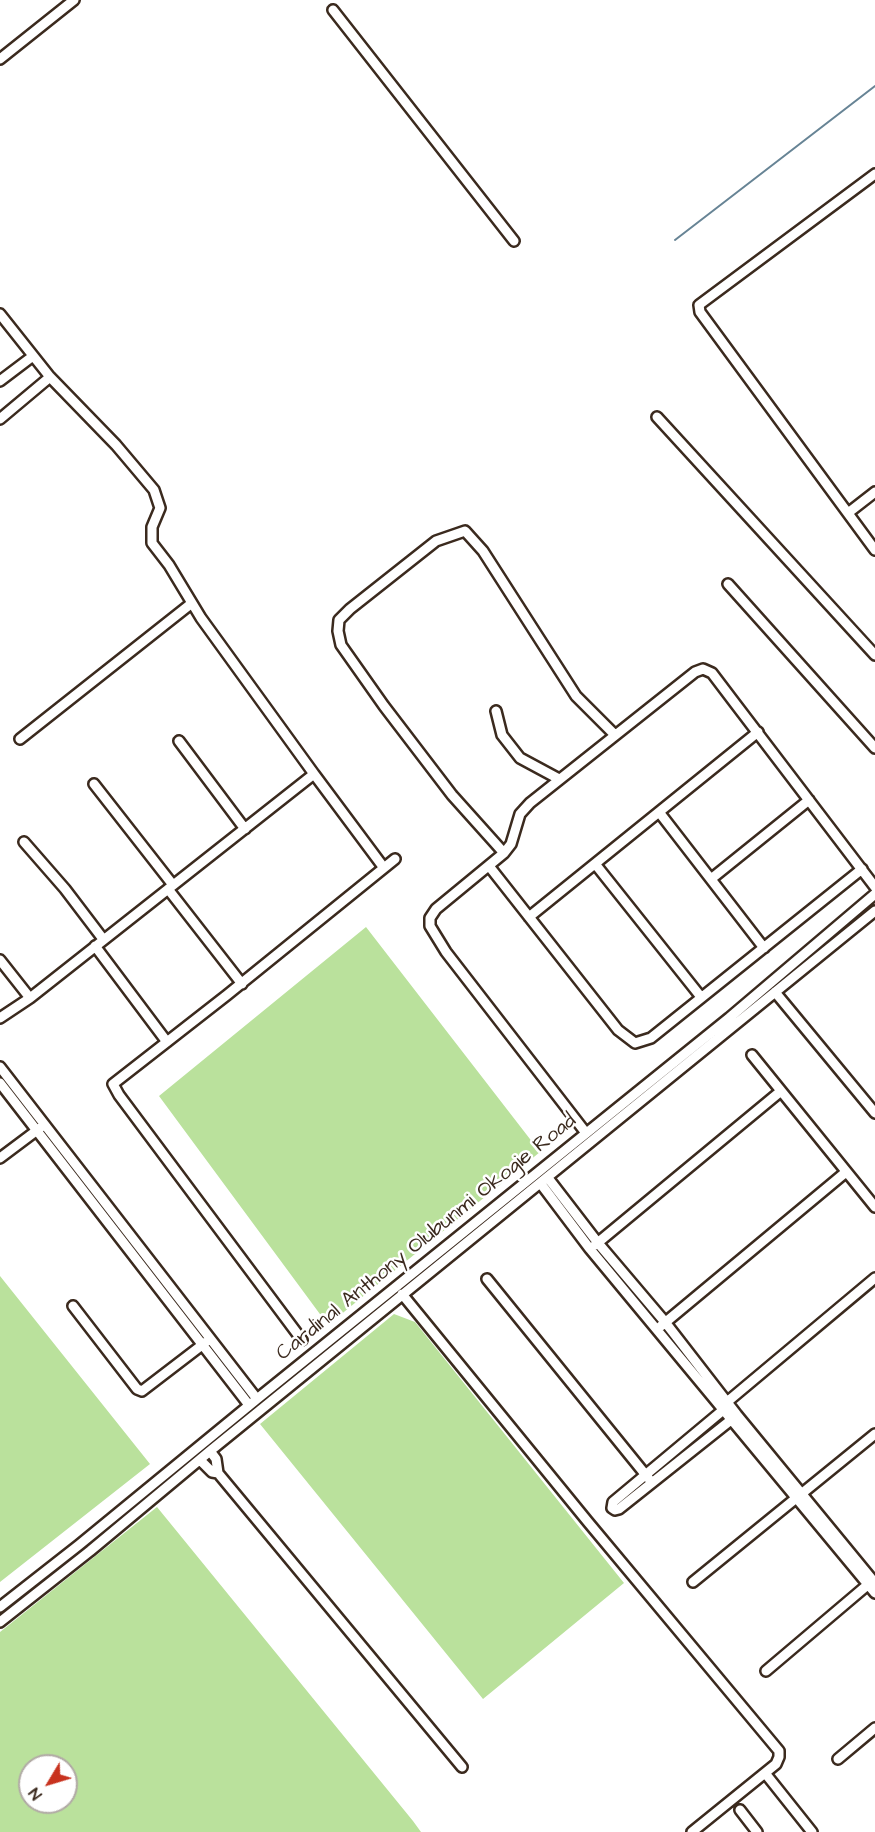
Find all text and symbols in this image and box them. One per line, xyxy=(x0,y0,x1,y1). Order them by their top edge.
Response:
street label: Cardinal Anthony Olubunmi Okogie Road xyxy=(272,1109,582,1367)
north arrow xyxy=(18,1754,78,1814)
text: N xyxy=(24,1783,47,1805)

